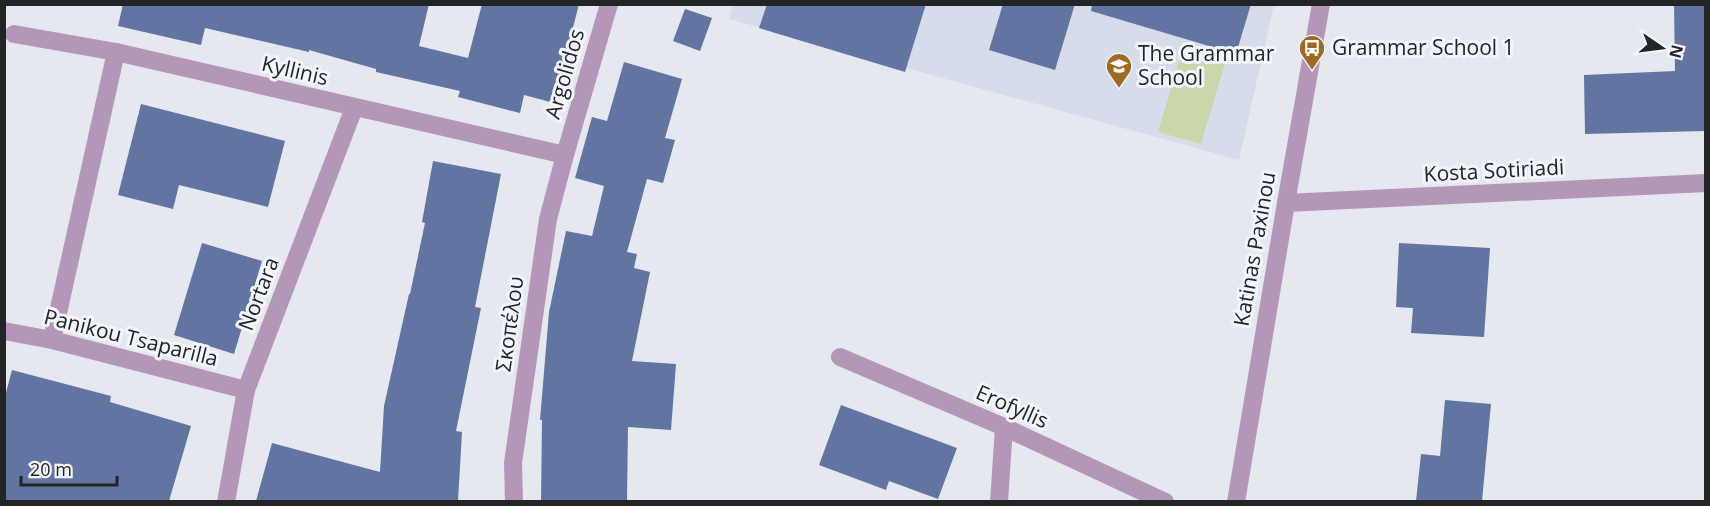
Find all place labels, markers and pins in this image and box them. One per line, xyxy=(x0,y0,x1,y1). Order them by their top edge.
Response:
bus stop icon: Grammar School 1 xyxy=(1297,33,1327,71)
place label: Grammar School 1 xyxy=(1332,33,1515,61)
place label: The Grammar School xyxy=(1138,39,1275,91)
school or university icon: The Grammar School xyxy=(1104,51,1134,89)

